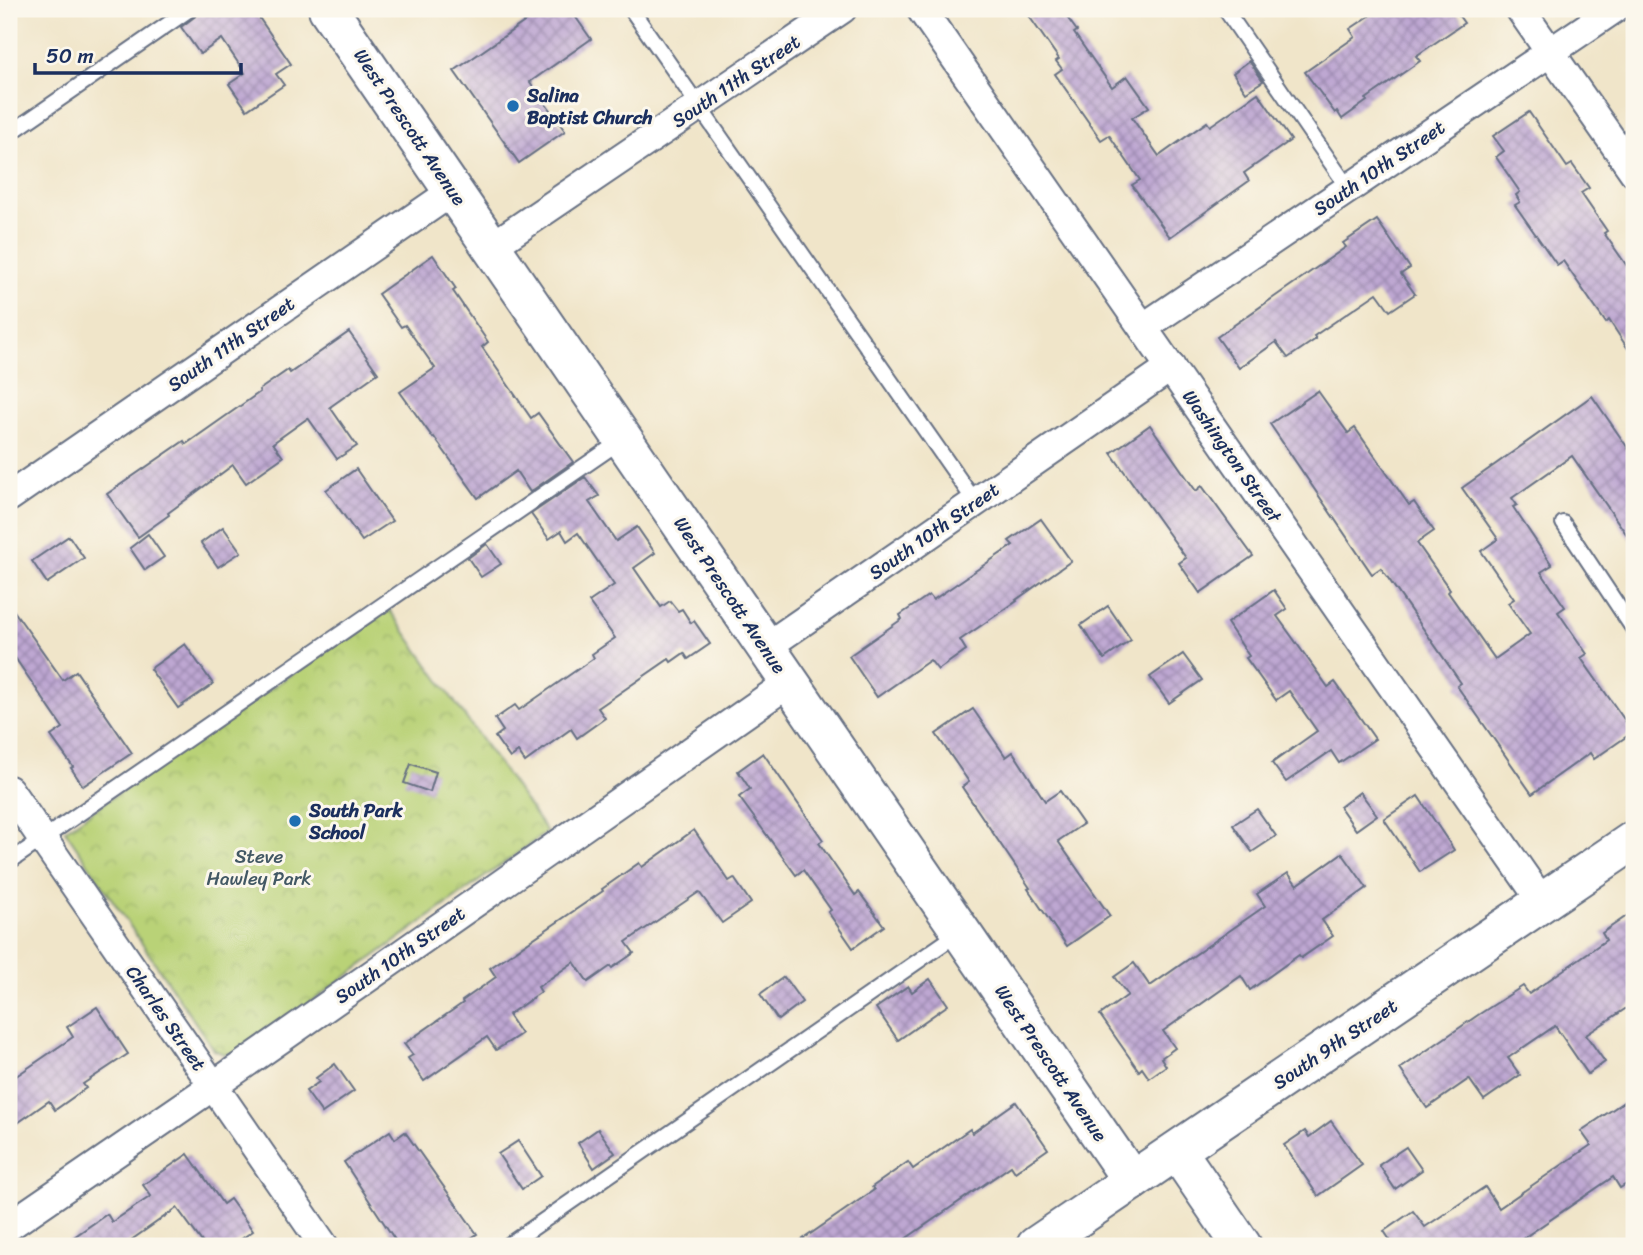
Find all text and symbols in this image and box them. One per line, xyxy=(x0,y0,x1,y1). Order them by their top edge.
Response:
street label: South 11th Street xyxy=(665,25,807,137)
scale bar xyxy=(35,32,242,76)
text: 50 m xyxy=(46,37,94,75)
street label: West Prescott Avenue xyxy=(345,41,475,213)
place label: Salina Baptist Church xyxy=(526,79,652,134)
marker: Salina Baptist Church xyxy=(505,98,521,114)
street label: South 10th Street xyxy=(1306,111,1452,225)
street label: South 11th Street xyxy=(160,288,302,400)
street label: Washington Street xyxy=(1174,383,1291,531)
street label: South 10th Street xyxy=(862,473,1006,589)
street label: West Prescott Avenue xyxy=(665,509,795,681)
place label: South Park School xyxy=(308,794,403,849)
marker: South Park School xyxy=(287,813,303,829)
park label: Steve Hawley Park xyxy=(207,840,311,895)
street label: South 10th Street xyxy=(328,897,472,1013)
street label: Charles Street xyxy=(117,958,215,1078)
street label: West Prescott Avenue xyxy=(986,977,1116,1149)
street label: South 9th Street xyxy=(1266,990,1404,1098)

